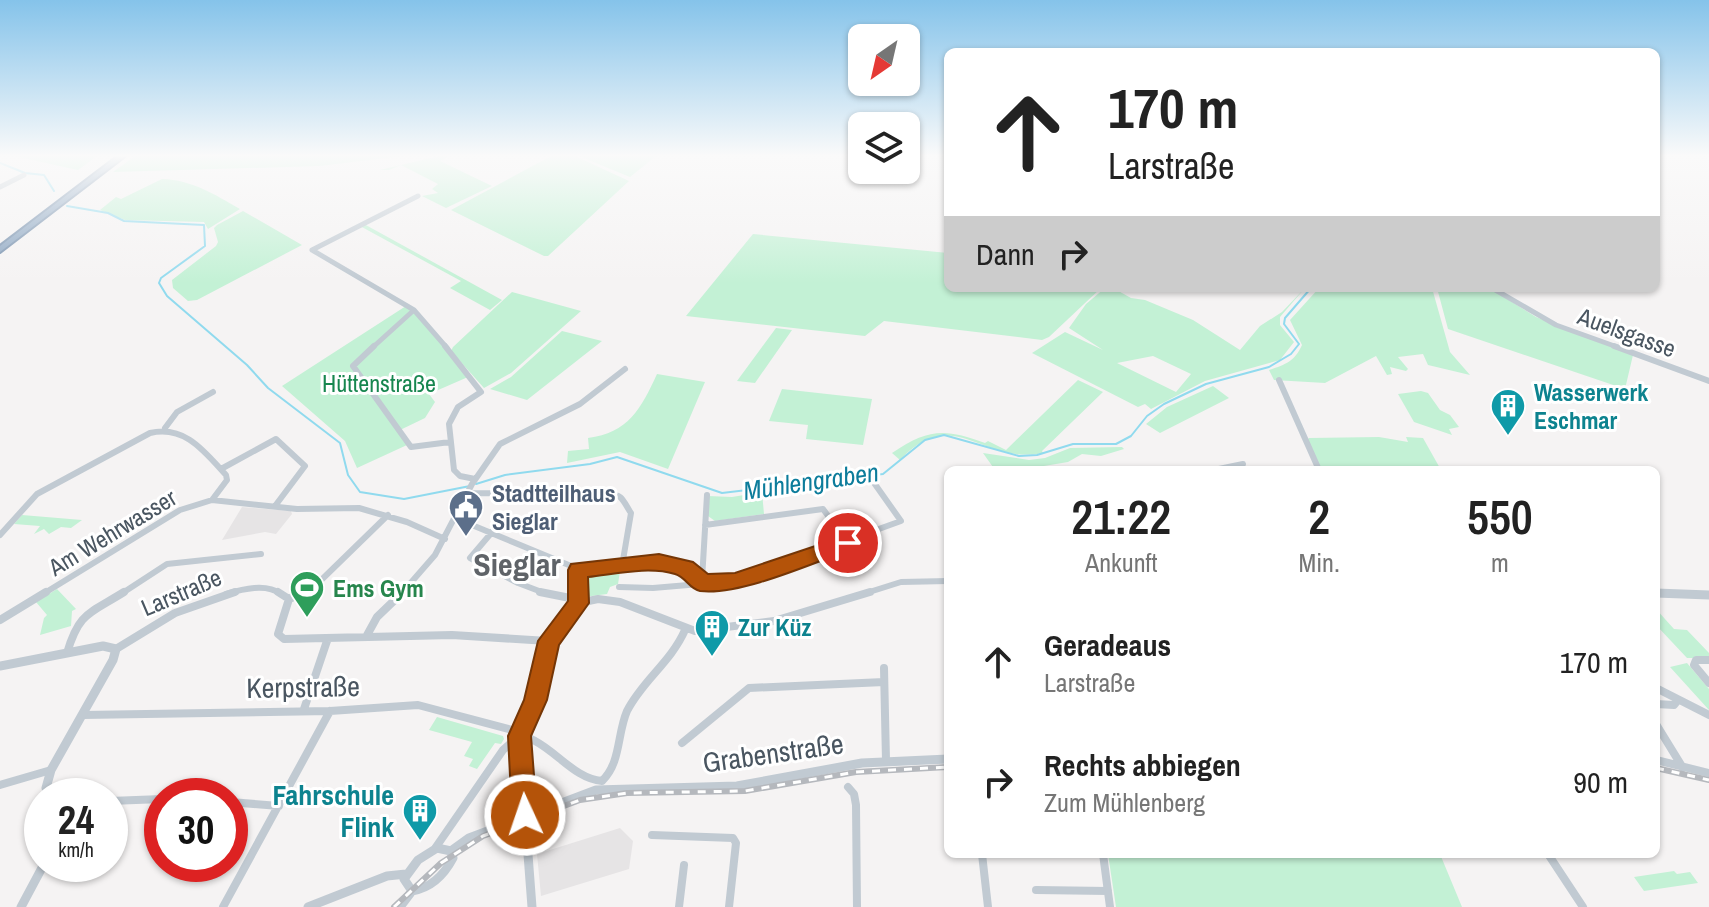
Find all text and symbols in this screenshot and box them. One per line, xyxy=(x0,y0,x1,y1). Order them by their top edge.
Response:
north arrow xyxy=(848,24,920,96)
map controls xyxy=(848,24,920,184)
text: 170 m xyxy=(1108,70,1238,145)
icon: ahead xyxy=(976,80,1080,184)
button: layers xyxy=(848,112,920,184)
text: Larstraße xyxy=(1108,142,1234,190)
icon: right xyxy=(1051,232,1095,276)
text: Dann xyxy=(976,234,1035,274)
street label: Auelsgasse xyxy=(1573,299,1680,364)
park label: Hüttenstraße xyxy=(322,367,436,399)
place label: Wasserwerk Eschmar xyxy=(1534,376,1648,436)
building icon: Wasserwerk Eschmar xyxy=(1489,387,1527,437)
water label: Mühlengraben xyxy=(741,454,881,508)
place label: Stadtteilhaus Sieglar xyxy=(492,477,616,537)
street label: Am Wehrwasser xyxy=(41,481,182,583)
text: 21:22 xyxy=(1071,484,1171,549)
text: 2 xyxy=(1308,484,1330,549)
text: 550 xyxy=(1467,484,1533,549)
public building icon: Stadtteilhaus Sieglar xyxy=(447,488,485,538)
pin xyxy=(814,509,882,577)
icon: arrive xyxy=(826,521,870,565)
district label: Sieglar xyxy=(473,543,562,586)
text: Ankunft xyxy=(1085,545,1157,580)
text: Min. xyxy=(1298,545,1340,580)
text: m xyxy=(1491,545,1509,580)
street label: Larstraße xyxy=(136,561,226,623)
sports icon: Ems Gym xyxy=(288,569,326,619)
place label: Ems Gym xyxy=(333,572,424,604)
building icon: Zur Küz xyxy=(693,608,731,658)
place label: Zur Küz xyxy=(738,611,811,643)
text: Geradeaus xyxy=(1044,625,1171,665)
icon: ahead xyxy=(976,640,1020,684)
text: 170 m xyxy=(1560,642,1628,682)
text: Larstraße xyxy=(1044,665,1135,700)
street label: Kerpstraße xyxy=(246,667,360,707)
street label: Grabenstraße xyxy=(700,724,846,782)
text: Rechts abbiegen xyxy=(1044,745,1241,785)
icon: right xyxy=(976,760,1020,804)
text: 90 m xyxy=(1573,762,1628,802)
position arrow xyxy=(483,773,567,857)
place label: Fahrschule Flink xyxy=(273,776,394,846)
speed limit sign: 30 xyxy=(144,778,248,882)
text: Zum Mühlenberg xyxy=(1044,785,1205,820)
building icon: Fahrschule Flink xyxy=(401,792,439,842)
text: 24 xyxy=(58,793,94,846)
text: km/h xyxy=(58,836,94,863)

